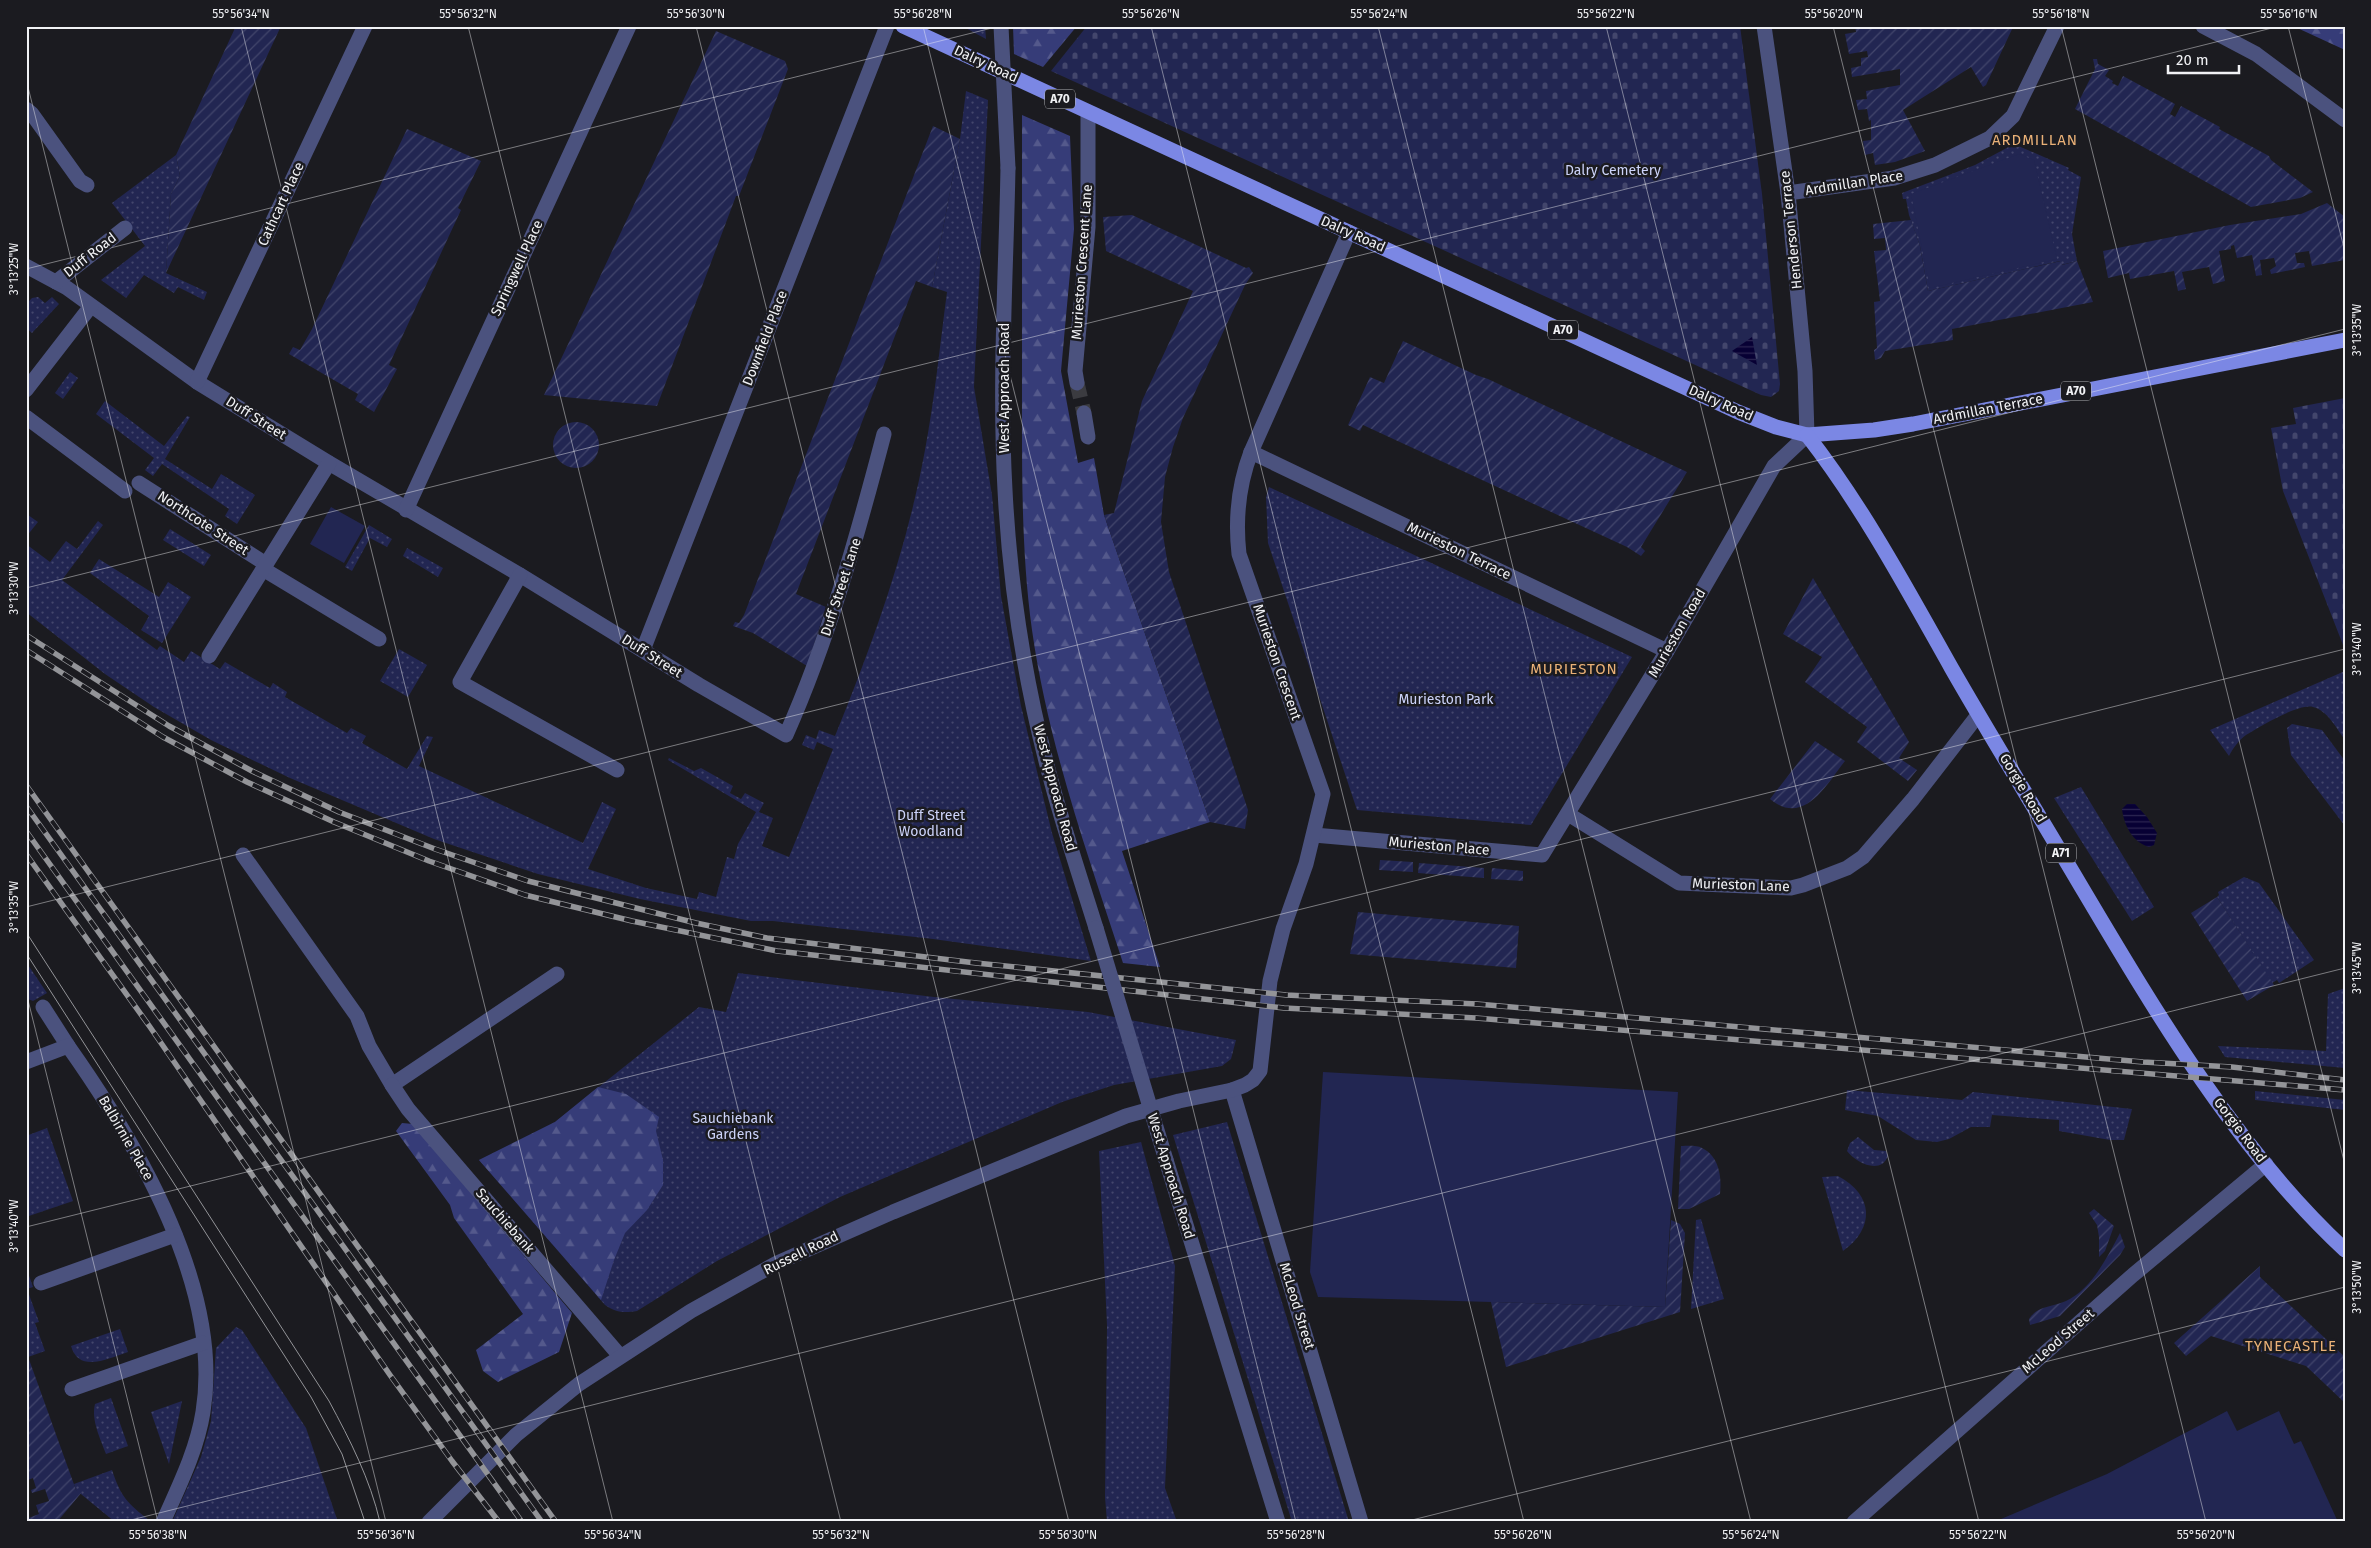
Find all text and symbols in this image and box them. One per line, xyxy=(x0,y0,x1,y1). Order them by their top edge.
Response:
text: 55°56'34"N xyxy=(212,7,270,21)
text: 55°56'32"N xyxy=(439,7,497,21)
text: 55°56'30"N xyxy=(667,7,725,21)
text: 55°56'28"N xyxy=(894,7,952,21)
text: 55°56'26"N xyxy=(1122,7,1180,21)
text: 55°56'24"N xyxy=(1350,7,1408,21)
text: 55°56'22"N xyxy=(1577,7,1635,21)
text: 55°56'20"N xyxy=(1805,7,1863,21)
text: 55°56'18"N xyxy=(2032,7,2090,21)
text: 55°56'16"N xyxy=(2260,7,2318,21)
street label: Dalry Road xyxy=(951,42,1021,86)
scale bar xyxy=(2168,42,2240,74)
text: 20 m xyxy=(2176,51,2209,69)
road number: A70 xyxy=(1045,90,1075,108)
district label: ARDMILLAN xyxy=(1992,131,2078,149)
street label: Cathcart Place xyxy=(254,159,308,249)
park label: Dalry Cemetery xyxy=(1565,162,1661,179)
street label: Ardmillan Place xyxy=(1804,167,1904,199)
street label: Henderson Terrace xyxy=(1776,170,1806,290)
street label: Murieston Crescent Lane xyxy=(1068,184,1096,340)
street label: Dalry Road xyxy=(1318,212,1388,256)
street label: Springwell Place xyxy=(487,217,547,319)
street label: Duff Road xyxy=(60,229,120,281)
text: 3°13'25"W xyxy=(7,243,21,295)
street label: Downfield Place xyxy=(739,288,791,388)
text: 3°13'35"W xyxy=(2350,304,2364,356)
road number: A70 xyxy=(1548,320,1578,340)
street label: West Approach Road xyxy=(996,323,1013,453)
street label: Dalry Road xyxy=(1686,381,1756,425)
road number: A70 xyxy=(2061,382,2091,401)
street label: Ardmillan Terrace xyxy=(1932,390,2044,428)
street label: Duff Street xyxy=(223,393,290,444)
street label: Northcote Street xyxy=(154,487,253,559)
street label: Murieston Terrace xyxy=(1404,518,1514,584)
street label: Duff Street Lane xyxy=(817,536,865,638)
text: 3°13'30"W xyxy=(7,561,21,615)
street label: Murieston Road xyxy=(1645,586,1709,680)
street label: Murieston Crescent xyxy=(1249,602,1305,723)
text: 3°13'40"W xyxy=(2350,622,2364,676)
street label: Duff Street xyxy=(619,631,686,682)
district label: MURIESTON xyxy=(1530,660,1618,678)
park label: Murieston Park xyxy=(1398,691,1494,708)
street label: West Approach Road xyxy=(1030,723,1080,853)
street label: Gorgie Road xyxy=(1996,751,2050,825)
park label: Duff Street Woodland xyxy=(897,807,966,840)
street label: Murieston Place xyxy=(1388,833,1490,859)
road number: A71 xyxy=(2046,844,2076,862)
street label: Murieston Lane xyxy=(1692,875,1790,895)
text: 3°13'35"W xyxy=(7,881,21,933)
text: 3°13'45"W xyxy=(2350,942,2364,994)
street label: Balbirnie Place xyxy=(95,1093,157,1183)
street label: Gorgie Road xyxy=(2210,1094,2270,1166)
park label: Sauchiebank Gardens xyxy=(692,1110,774,1143)
street label: West Approach Road xyxy=(1144,1111,1198,1241)
street label: Sauchiebank xyxy=(472,1185,539,1258)
text: 3°13'40"W xyxy=(7,1199,21,1253)
street label: Russell Road xyxy=(761,1228,841,1278)
street label: McLeod Street xyxy=(1276,1260,1319,1352)
text: 3°13'50"W xyxy=(2350,1260,2364,1314)
street label: McLeod Street xyxy=(2018,1304,2098,1377)
district label: TYNECASTLE xyxy=(2245,1337,2337,1355)
text: 55°56'38"N xyxy=(129,1528,187,1542)
text: 55°56'36"N xyxy=(357,1528,415,1542)
text: 55°56'34"N xyxy=(584,1528,642,1542)
text: 55°56'32"N xyxy=(812,1528,870,1542)
text: 55°56'30"N xyxy=(1039,1528,1097,1542)
text: 55°56'28"N xyxy=(1267,1528,1325,1542)
text: 55°56'26"N xyxy=(1494,1528,1552,1542)
text: 55°56'24"N xyxy=(1722,1528,1780,1542)
text: 55°56'22"N xyxy=(1949,1528,2007,1542)
text: 55°56'20"N xyxy=(2177,1528,2235,1542)

